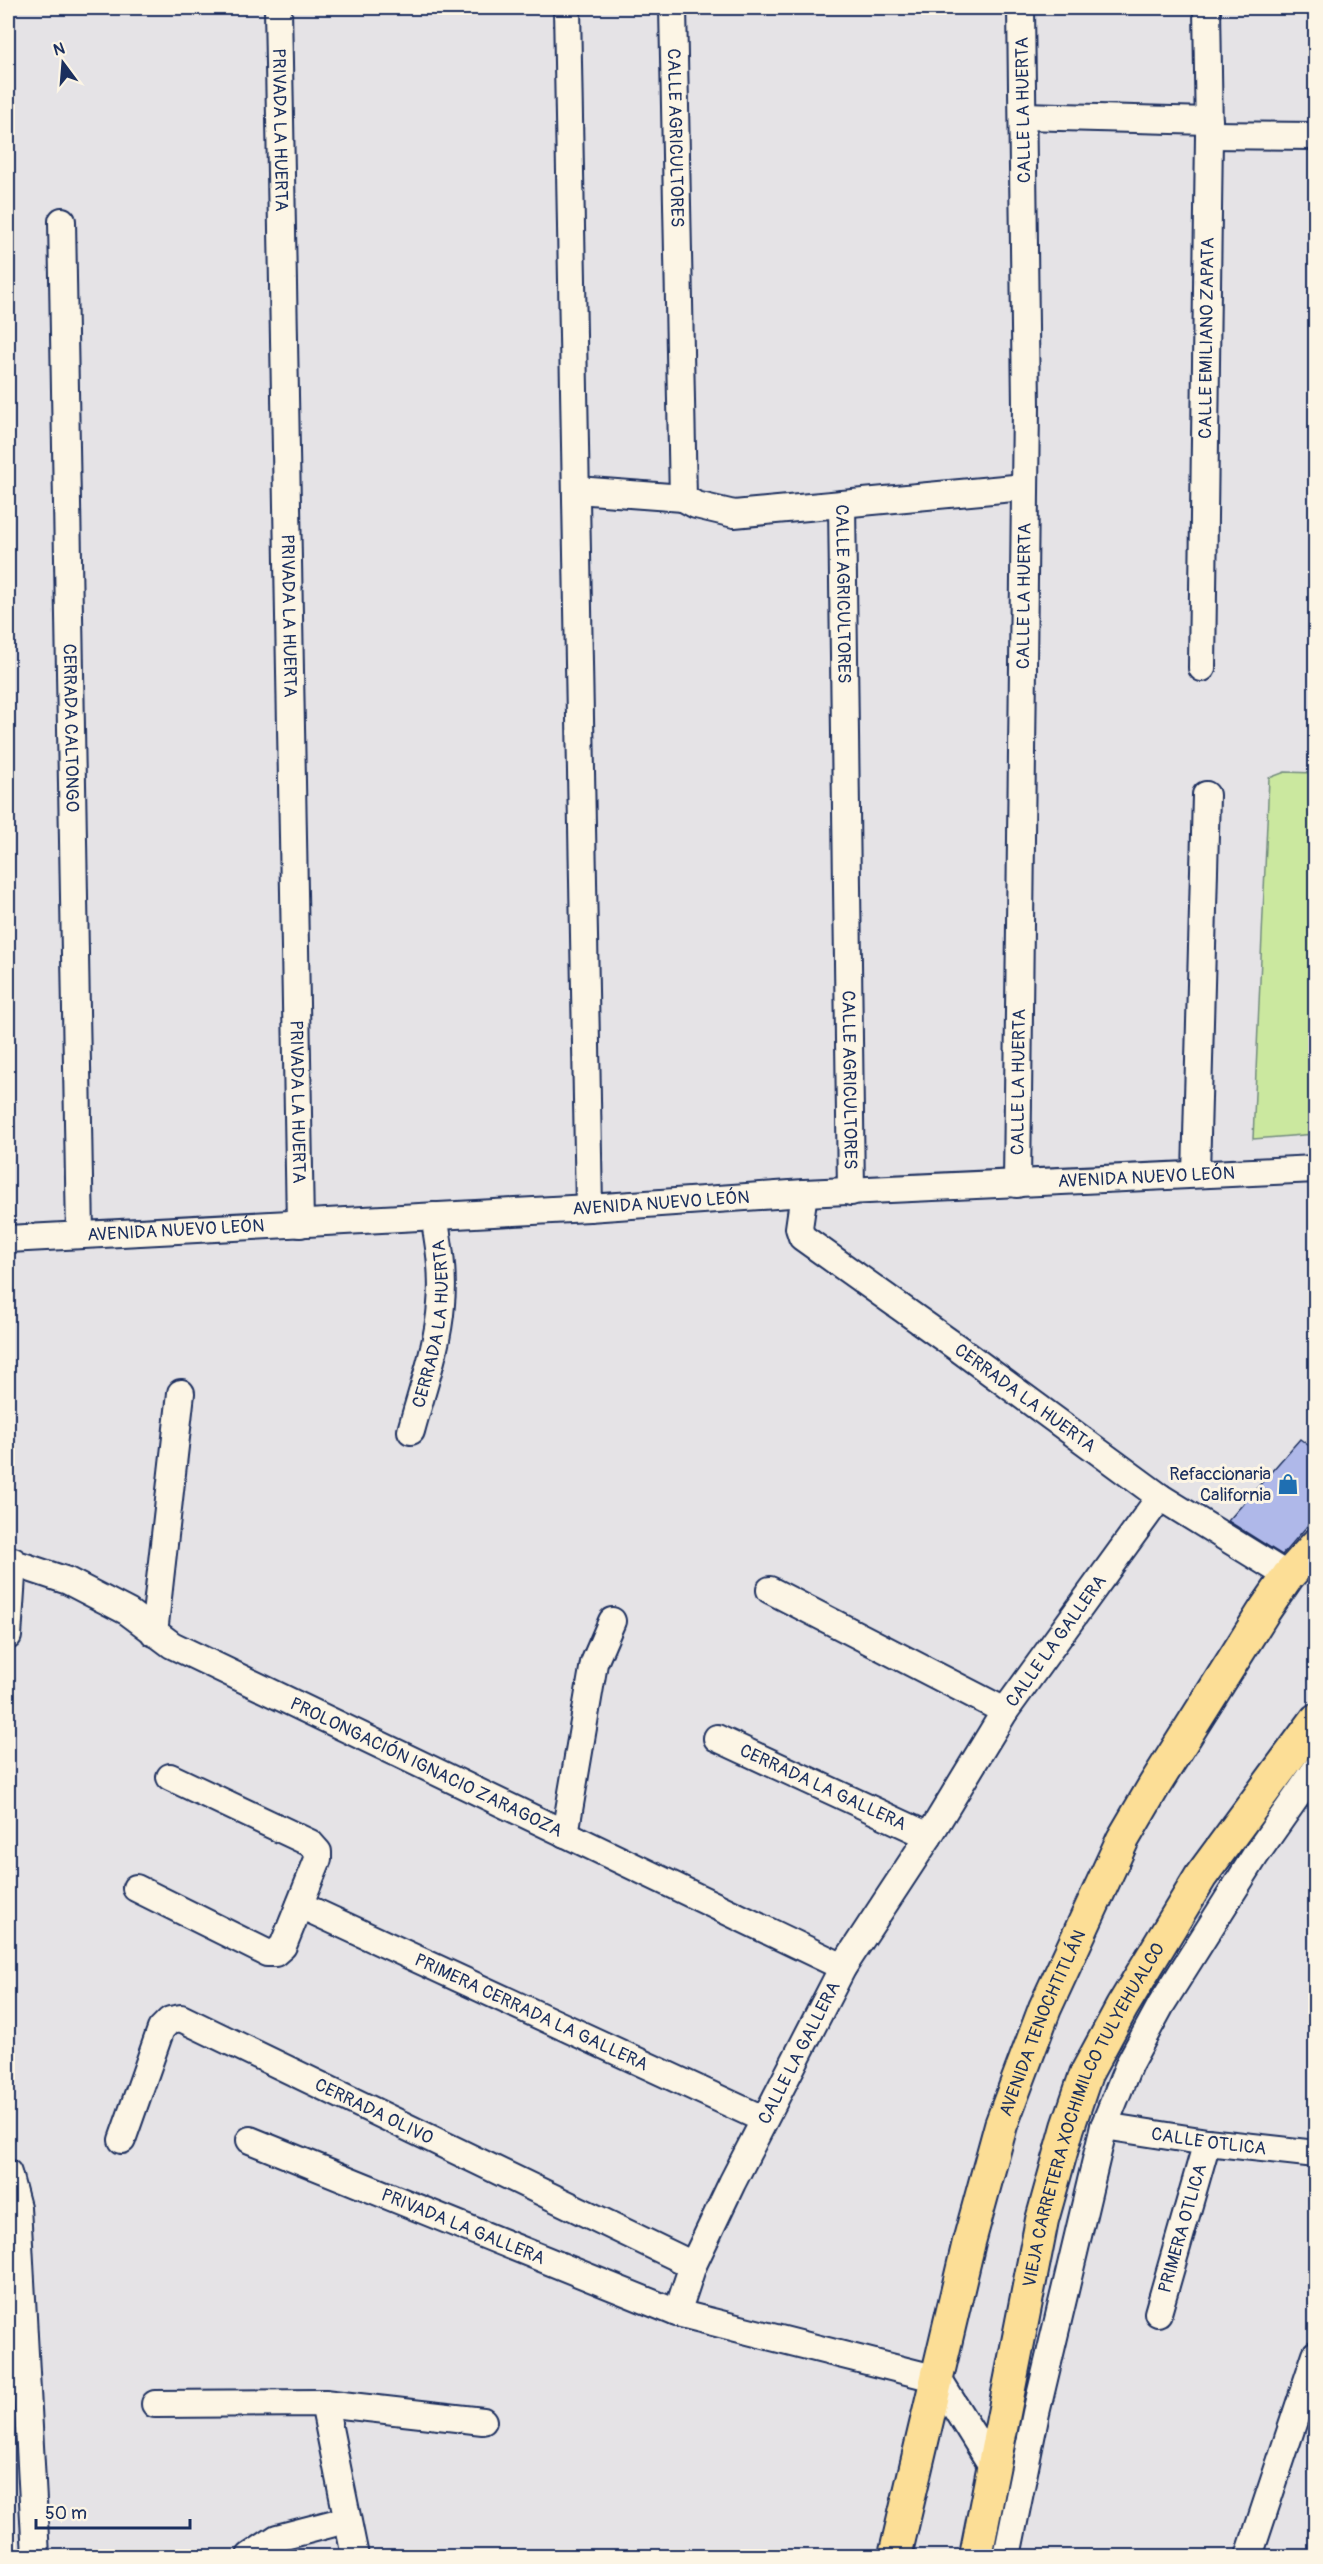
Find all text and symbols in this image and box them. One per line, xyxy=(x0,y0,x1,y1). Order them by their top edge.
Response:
north arrow xyxy=(33,33,93,93)
street label: CALLE LA HUERTA xyxy=(1011,36,1036,183)
text: N xyxy=(51,38,67,61)
street label: PRIVADA LA HUERTA xyxy=(267,48,293,212)
street label: CALLE AGRICULTORES xyxy=(662,48,688,228)
street label: CALLE EMILIANO ZAPATA xyxy=(1194,237,1220,439)
street label: CALLE AGRICULTORES xyxy=(830,504,855,684)
street label: CALLE LA HUERTA xyxy=(1012,522,1037,669)
street label: PRIVADA LA HUERTA xyxy=(276,534,301,698)
street label: CERRADA CALTONGO xyxy=(58,644,83,812)
street label: CALLE AGRICULTORES xyxy=(836,990,862,1170)
street label: CALLE LA HUERTA xyxy=(1006,1008,1031,1155)
street label: PRIVADA LA HUERTA xyxy=(284,1020,310,1184)
street label: AVENIDA NUEVO LEÓN xyxy=(1057,1161,1235,1193)
street label: AVENIDA NUEVO LEÓN xyxy=(572,1186,750,1221)
street label: AVENIDA NUEVO LEÓN xyxy=(87,1214,265,1247)
street label: CERRADA LA HUERTA xyxy=(407,1238,454,1411)
street label: CERRADA LA HUERTA xyxy=(950,1339,1100,1458)
place label: Refaccionaria California xyxy=(1169,1463,1271,1507)
shop icon: Refaccionaria California xyxy=(1276,1472,1300,1496)
street label: CALLE LA GALLERA xyxy=(1001,1570,1112,1712)
street label: PROLONGACIÓN IGNACIO ZARAGOZA xyxy=(286,1692,566,1843)
street label: CERRADA LA GALLERA xyxy=(736,1739,910,1836)
street label: AVENIDA TENOCHTITLÁN xyxy=(994,1926,1091,2119)
street label: VIEJA CARRETERA XOCHIMILCO TULYEHUALCO xyxy=(1018,1939,1170,2289)
street label: PRIMERA CERRADA LA GALLERA xyxy=(411,1949,652,2076)
street label: CALLE LA GALLERA xyxy=(753,1977,846,2128)
street label: CERRADA OLIVO xyxy=(311,2073,437,2150)
street label: CALLE OTLICA xyxy=(1150,2123,1268,2160)
street label: PRIMERA OTLICA xyxy=(1153,2161,1212,2296)
street label: PRIVADA LA GALLERA xyxy=(378,2183,549,2270)
scale bar xyxy=(36,2492,190,2530)
text: 50 m xyxy=(45,2502,87,2525)

